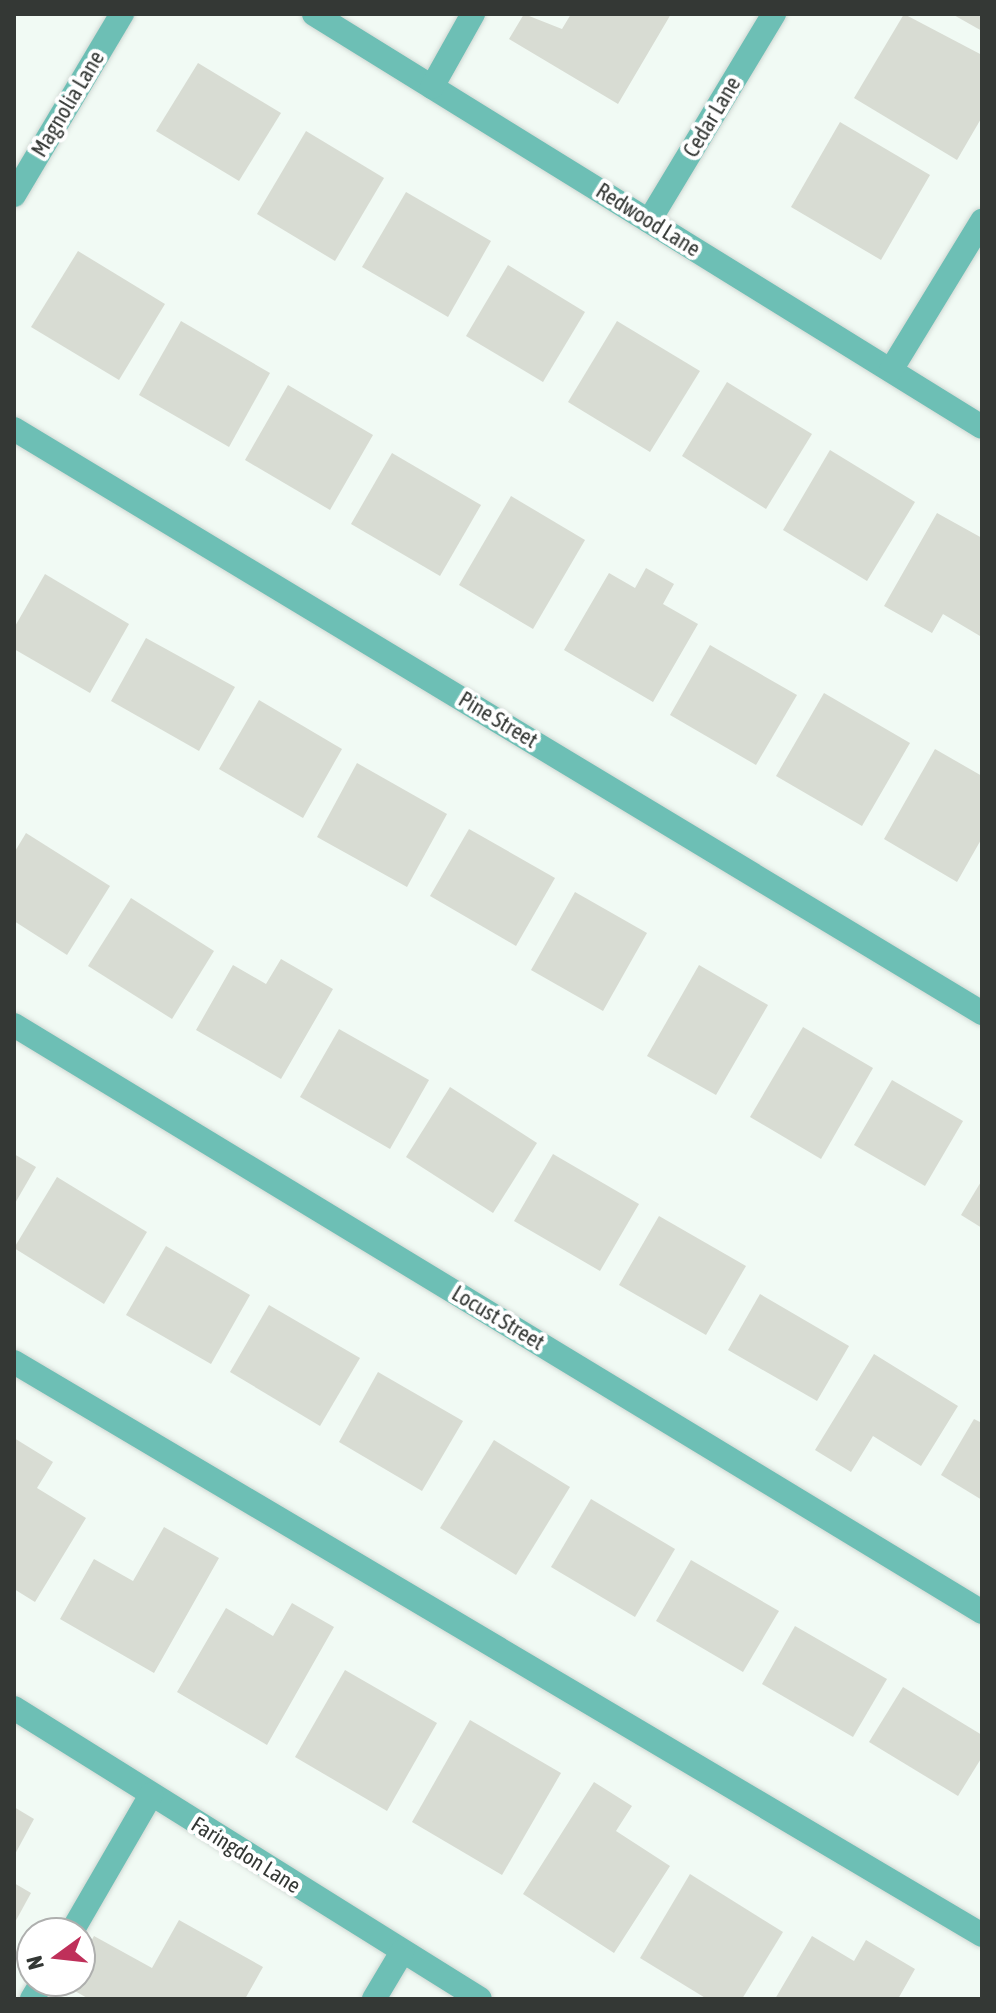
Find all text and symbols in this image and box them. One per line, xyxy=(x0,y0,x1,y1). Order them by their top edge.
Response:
street label: Magnolia Lane xyxy=(26,46,110,162)
street label: Cedar Lane xyxy=(678,72,746,162)
street label: Redwood Lane xyxy=(591,178,705,262)
street label: Pine Street xyxy=(454,686,542,754)
street label: Locust Street xyxy=(447,1280,549,1356)
street label: Faringdon Lane xyxy=(187,1811,305,1899)
north arrow xyxy=(16,1917,96,1997)
text: N xyxy=(21,1953,49,1972)

